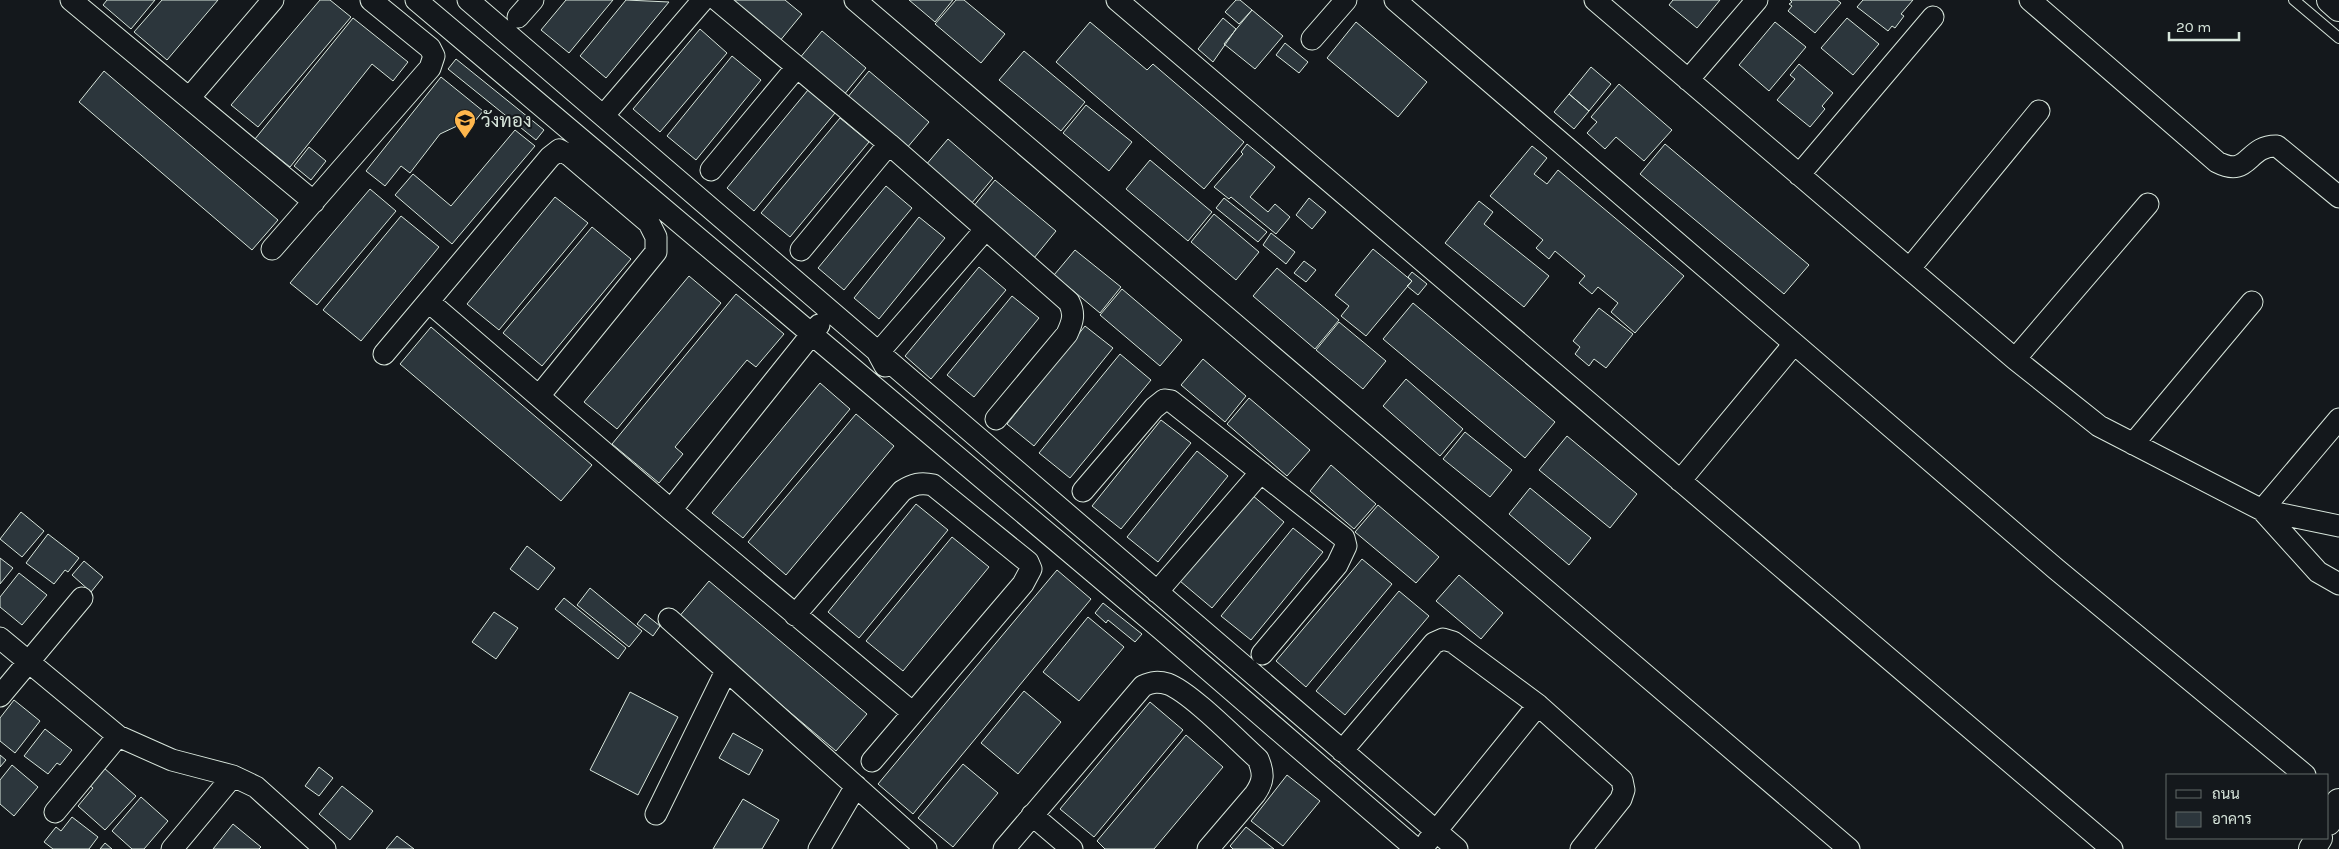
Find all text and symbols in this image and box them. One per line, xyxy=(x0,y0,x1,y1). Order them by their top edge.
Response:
scale bar xyxy=(2169,10,2239,42)
text: 20 m xyxy=(2176,18,2211,36)
school or university icon: วังทอง xyxy=(453,108,477,139)
place label: วังทอง xyxy=(481,110,532,132)
legend xyxy=(2166,774,2329,839)
text: ถนน xyxy=(2212,785,2240,803)
text: อาคาร xyxy=(2212,810,2252,828)

